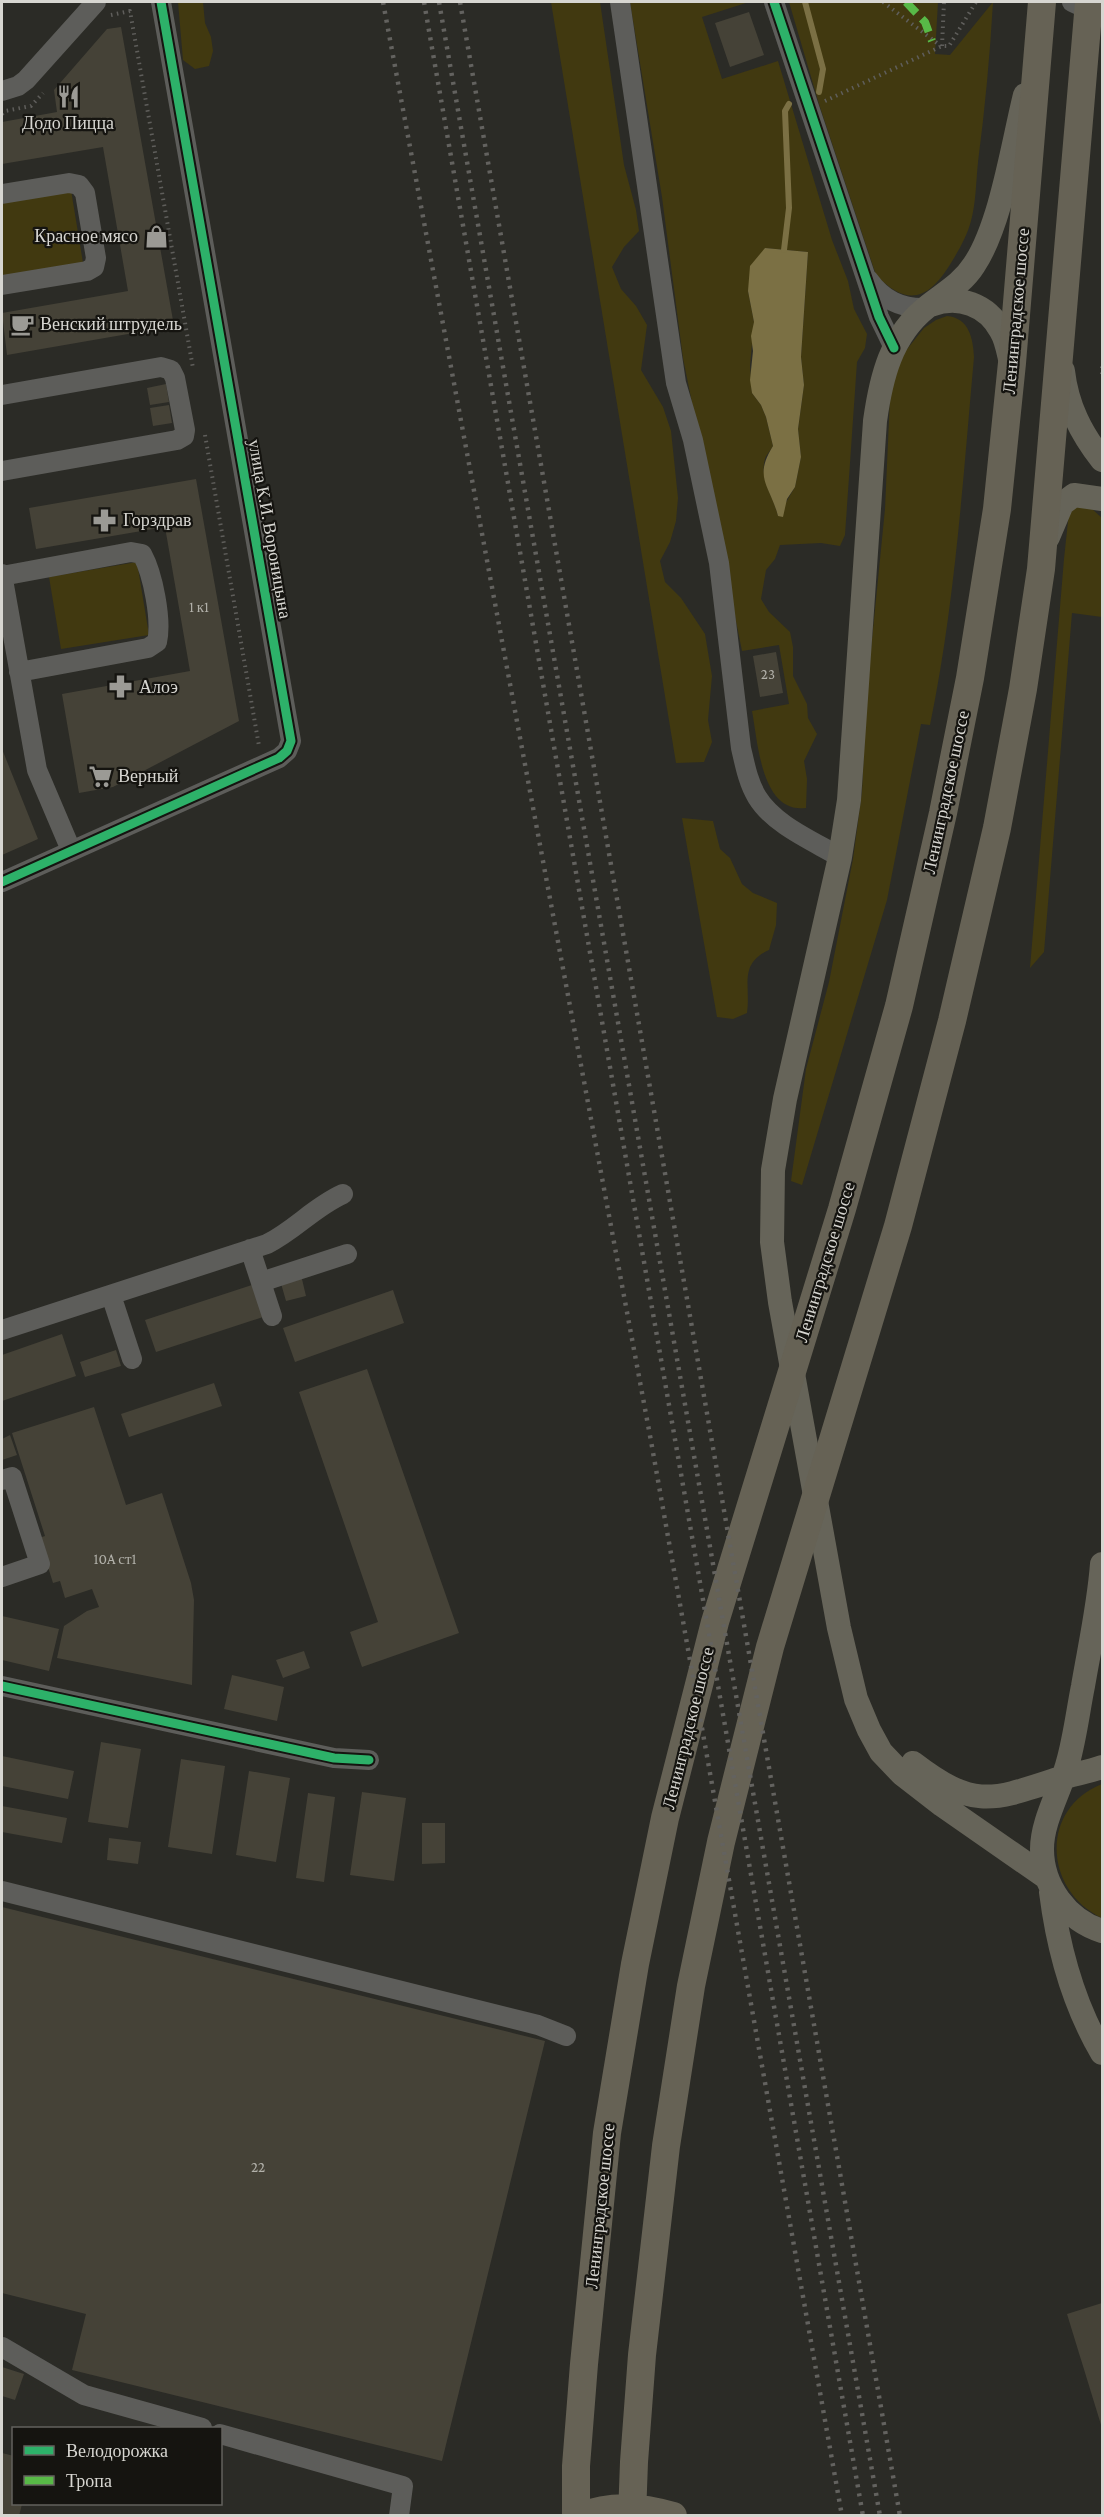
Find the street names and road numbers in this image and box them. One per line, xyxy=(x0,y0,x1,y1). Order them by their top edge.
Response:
street label: Ленинградское шоссе xyxy=(999,227,1033,395)
street label: улица К.И. Вороницына xyxy=(244,438,296,620)
street label: Ленинградское шоссе xyxy=(919,709,973,875)
street label: Ленинградское шоссе xyxy=(791,1180,859,1344)
street label: Ленинградское шоссе xyxy=(658,1645,718,1811)
street label: Ленинградское шоссе xyxy=(581,2122,619,2290)

